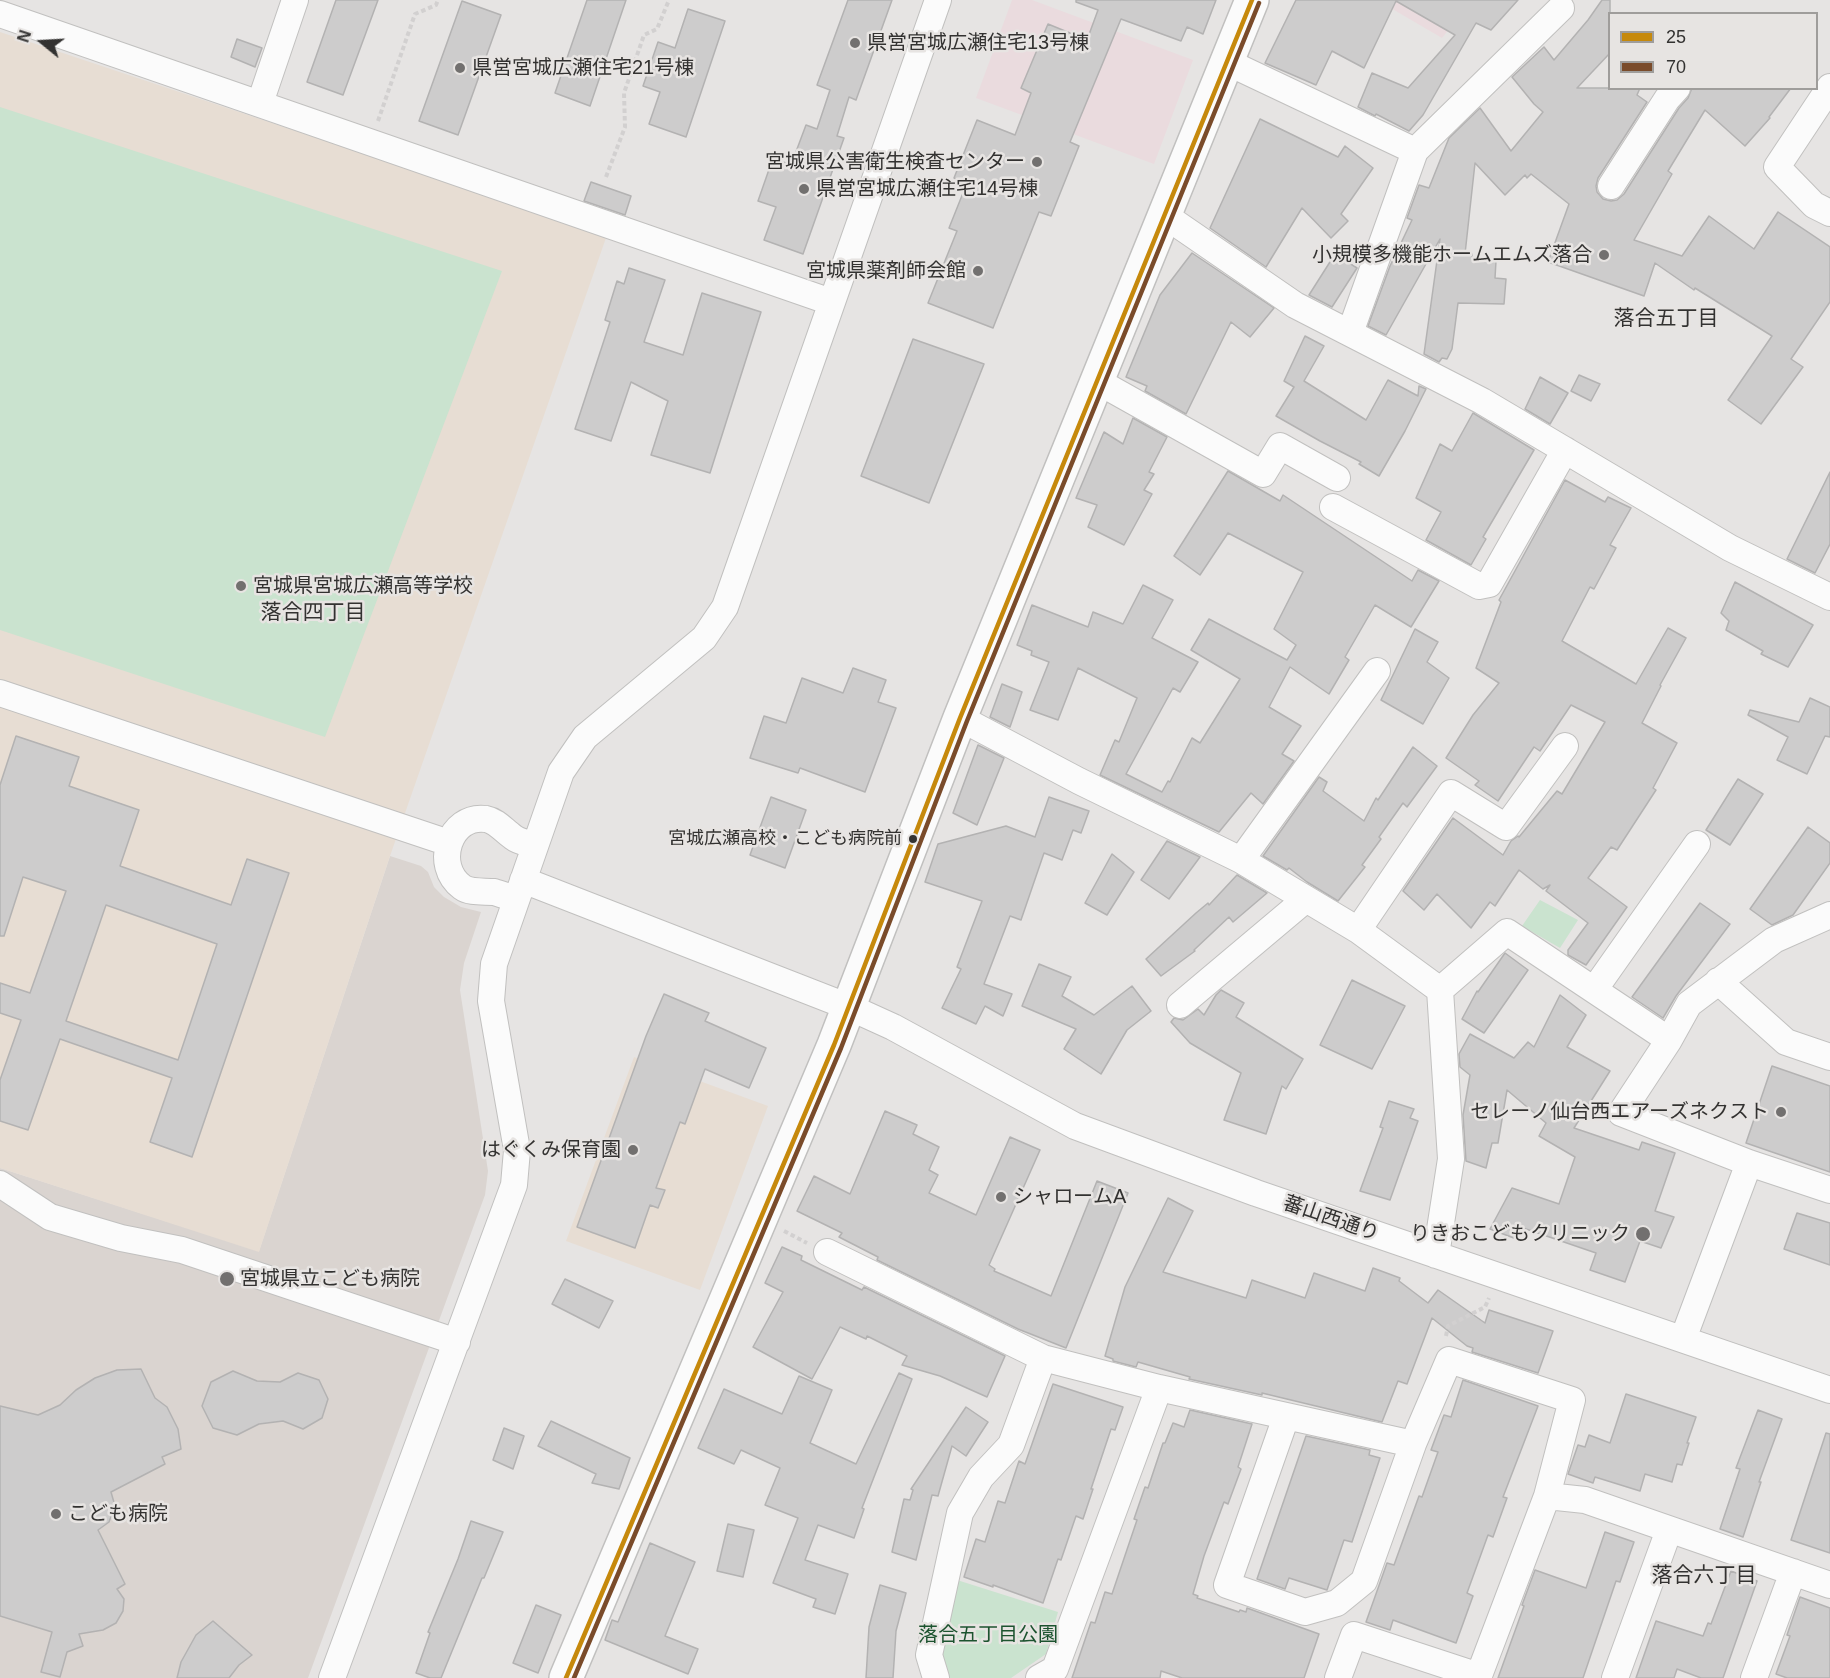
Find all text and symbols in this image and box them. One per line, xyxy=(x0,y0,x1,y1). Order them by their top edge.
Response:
north arrow xyxy=(12,12,72,72)
legend xyxy=(1608,12,1818,90)
text: 25 xyxy=(1666,27,1686,47)
text: N xyxy=(15,28,34,44)
place label: 県営宮城広瀬住宅13号棟 xyxy=(867,31,1089,55)
marker: 県営宮城広瀬住宅13号棟 xyxy=(848,36,862,50)
place label: 県営宮城広瀬住宅21号棟 xyxy=(472,56,694,80)
text: 70 xyxy=(1666,57,1686,77)
marker: 県営宮城広瀬住宅21号棟 xyxy=(453,61,467,75)
place label: 宮城県公害衛生検査センター xyxy=(765,150,1025,174)
marker: 宮城県公害衛生検査センター xyxy=(1030,155,1044,169)
place label: 県営宮城広瀬住宅14号棟 xyxy=(816,177,1038,201)
marker: 県営宮城広瀬住宅14号棟 xyxy=(797,182,811,196)
place label: 小規模多機能ホームエムズ落合 xyxy=(1312,243,1592,267)
marker: 小規模多機能ホームエムズ落合 xyxy=(1597,248,1611,262)
place label: 宮城県薬剤師会館 xyxy=(806,259,966,283)
marker: 宮城県薬剤師会館 xyxy=(971,264,985,278)
district label: 落合五丁目 xyxy=(1614,306,1718,332)
place label: 宮城県宮城広瀬高等学校 xyxy=(253,574,473,598)
marker: 宮城県宮城広瀬高等学校 xyxy=(234,579,248,593)
district label: 落合四丁目 xyxy=(261,600,365,626)
place label: 宮城広瀬高校・こども病院前 xyxy=(668,828,902,850)
marker: 宮城広瀬高校・こども病院前 xyxy=(907,833,919,845)
place label: セレーノ仙台西エアーズネクスト xyxy=(1470,1100,1769,1124)
marker: セレーノ仙台西エアーズネクスト xyxy=(1774,1105,1788,1119)
place label: はぐくみ保育園 xyxy=(481,1138,621,1162)
marker: はぐくみ保育園 xyxy=(626,1143,640,1157)
place label: シャロームA xyxy=(1013,1185,1126,1209)
marker: シャロームA xyxy=(994,1190,1008,1204)
street label: 蕃山西通り xyxy=(1280,1191,1382,1247)
place label: りきおこどもクリニック xyxy=(1410,1222,1630,1246)
marker: りきおこどもクリニック xyxy=(1634,1225,1652,1243)
place label: 宮城県立こども病院 xyxy=(240,1267,420,1291)
marker: 宮城県立こども病院 xyxy=(218,1270,236,1288)
place label: こども病院 xyxy=(68,1502,168,1526)
marker: こども病院 xyxy=(49,1507,63,1521)
district label: 落合六丁目 xyxy=(1652,1563,1756,1589)
park label: 落合五丁目公園 xyxy=(918,1623,1058,1647)

